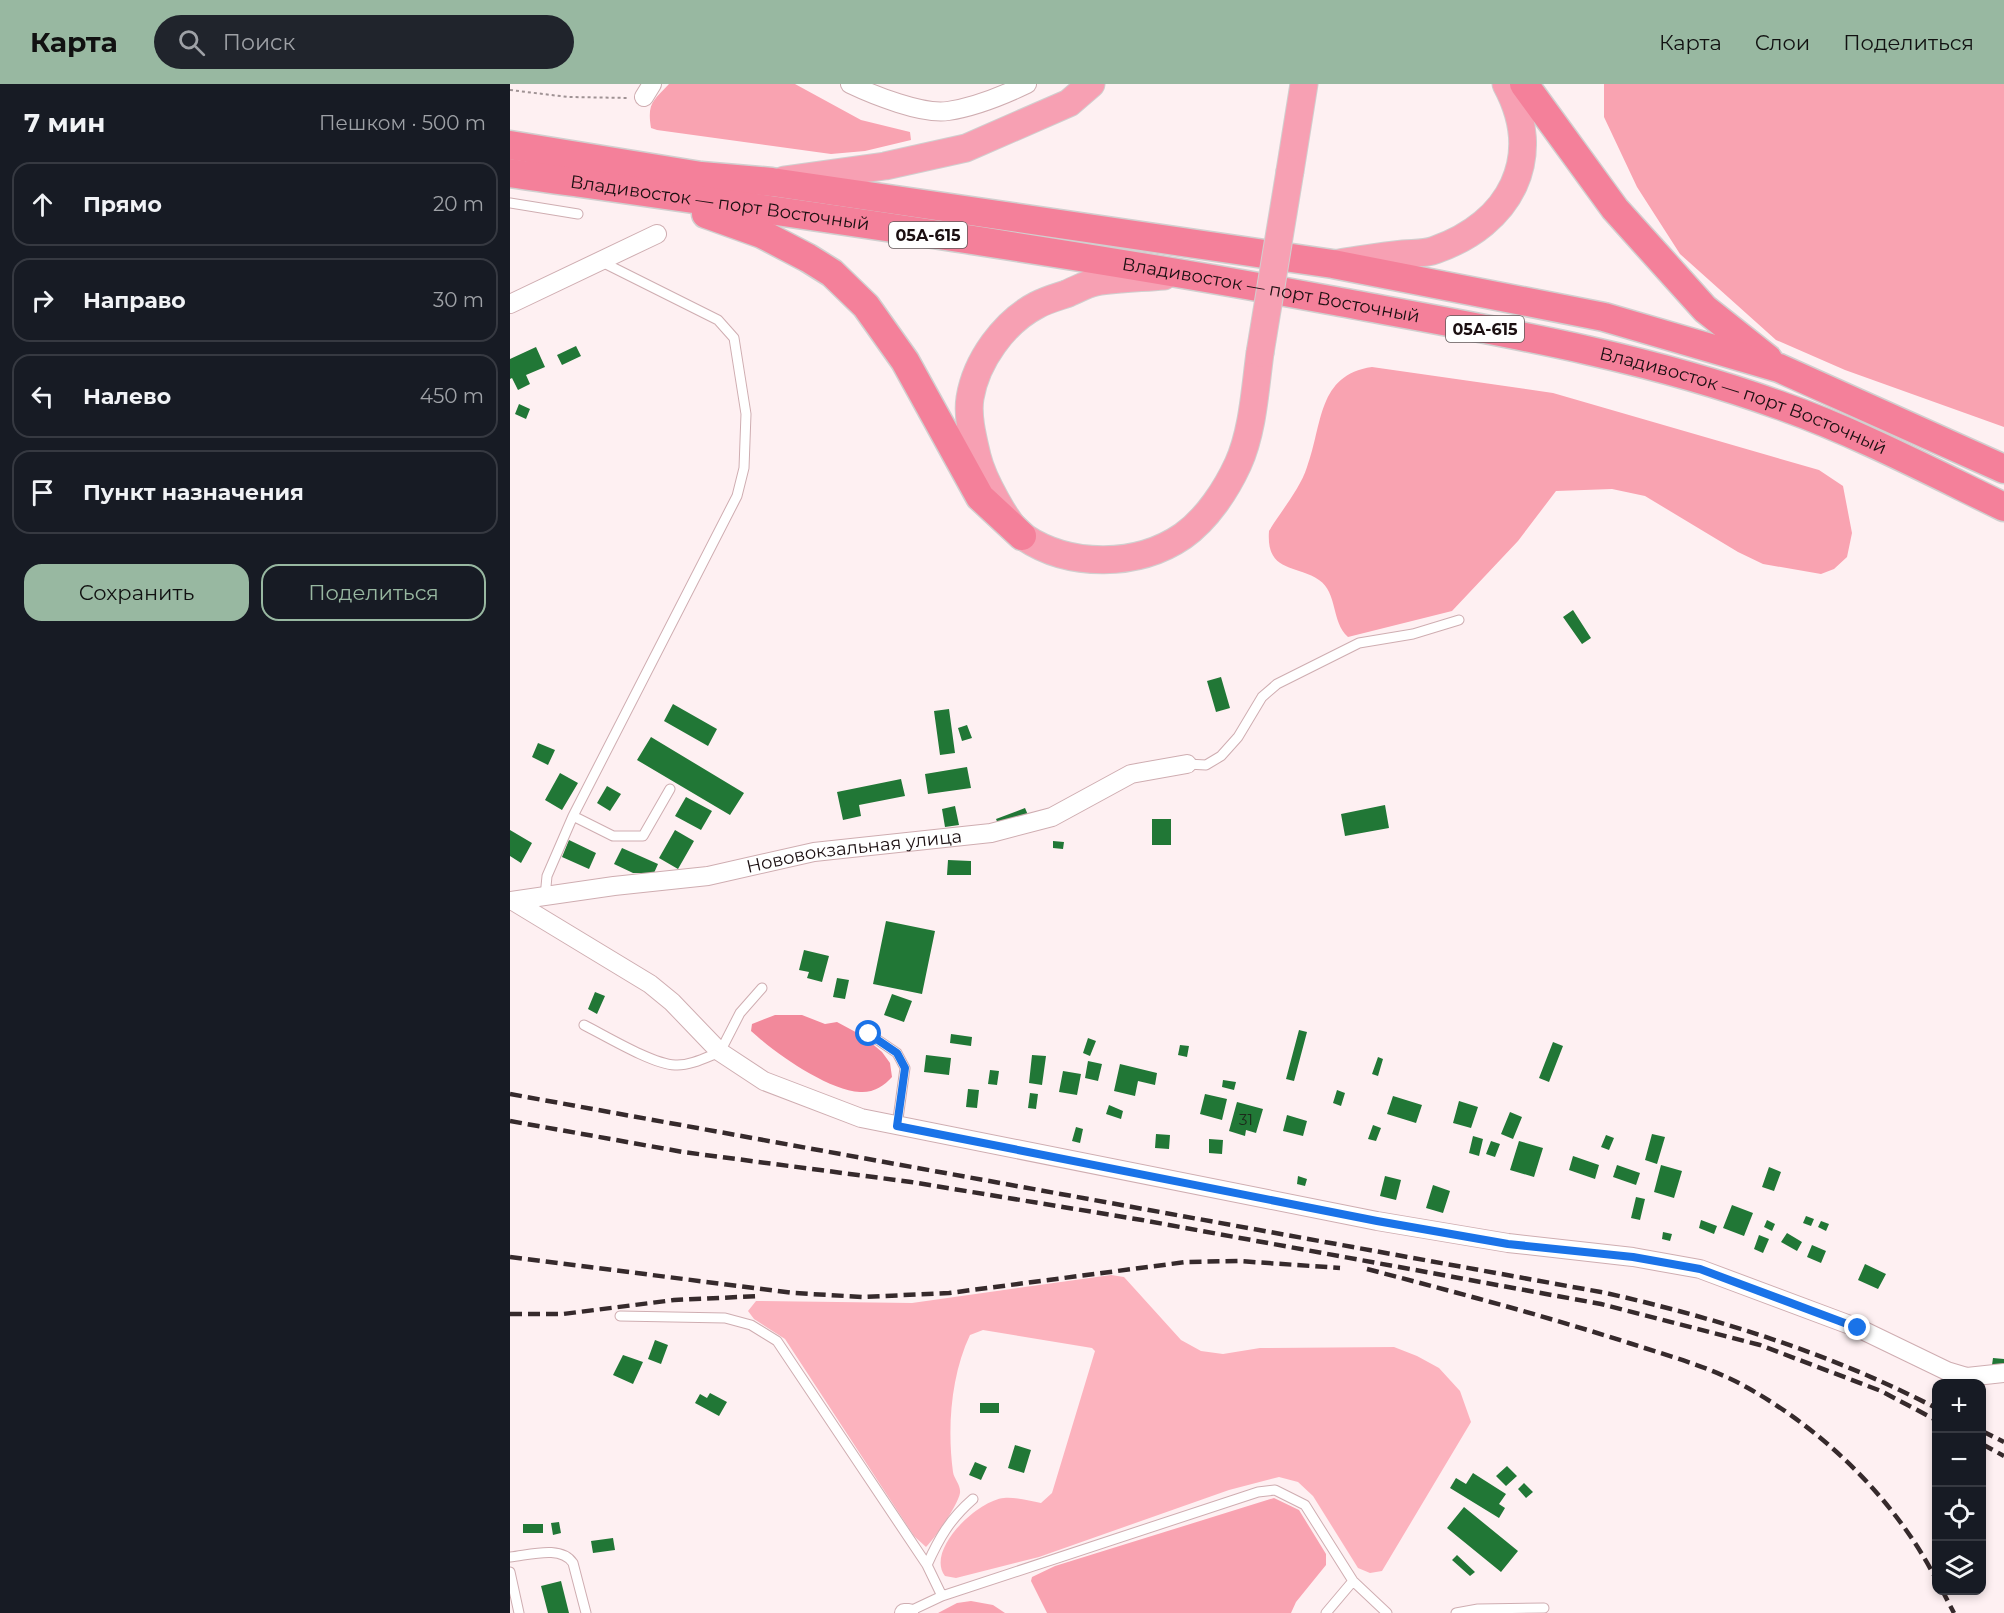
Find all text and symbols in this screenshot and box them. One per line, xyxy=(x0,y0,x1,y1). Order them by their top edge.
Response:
search box xyxy=(154,15,574,69)
text: Карта xyxy=(30,25,118,59)
icon: search xyxy=(175,26,208,59)
text: Поиск xyxy=(223,29,295,56)
text: Карта xyxy=(1659,30,1722,55)
text: Слои xyxy=(1755,30,1810,55)
text: Поделиться xyxy=(1843,30,1974,55)
text: 7 мин xyxy=(24,107,105,139)
text: Пешком · 500 m xyxy=(319,111,486,135)
street label: Владивосток — порт Восточный xyxy=(569,171,871,235)
icon: ahead xyxy=(26,188,59,221)
text: Прямо xyxy=(83,191,162,218)
text: 20 m xyxy=(433,192,484,216)
road number: 05А-615 xyxy=(889,222,967,248)
street label: Владивосток — порт Восточный xyxy=(1120,253,1422,327)
icon: right xyxy=(26,284,59,317)
text: Направо xyxy=(83,287,186,314)
text: 30 m xyxy=(433,288,484,312)
road number: 05А-615 xyxy=(1446,316,1524,342)
street label: Владивосток — порт Восточный xyxy=(1597,342,1890,459)
icon: left xyxy=(26,380,59,413)
text: Налево xyxy=(83,383,171,410)
text: 450 m xyxy=(420,384,484,408)
icon: arrive xyxy=(26,476,59,509)
text: Пункт назначения xyxy=(83,479,304,506)
button: Сохранить xyxy=(24,564,249,621)
button: Поделиться xyxy=(261,564,486,621)
street label: Нововокзальная улица xyxy=(744,825,963,878)
route start xyxy=(855,1020,881,1046)
house number: 31 xyxy=(1239,1110,1253,1129)
route end xyxy=(1844,1314,1870,1340)
map controls xyxy=(1932,1379,1986,1595)
button: + xyxy=(1932,1379,1986,1433)
button: − xyxy=(1932,1433,1986,1487)
button: locate xyxy=(1932,1487,1986,1541)
button: layers xyxy=(1932,1541,1986,1595)

